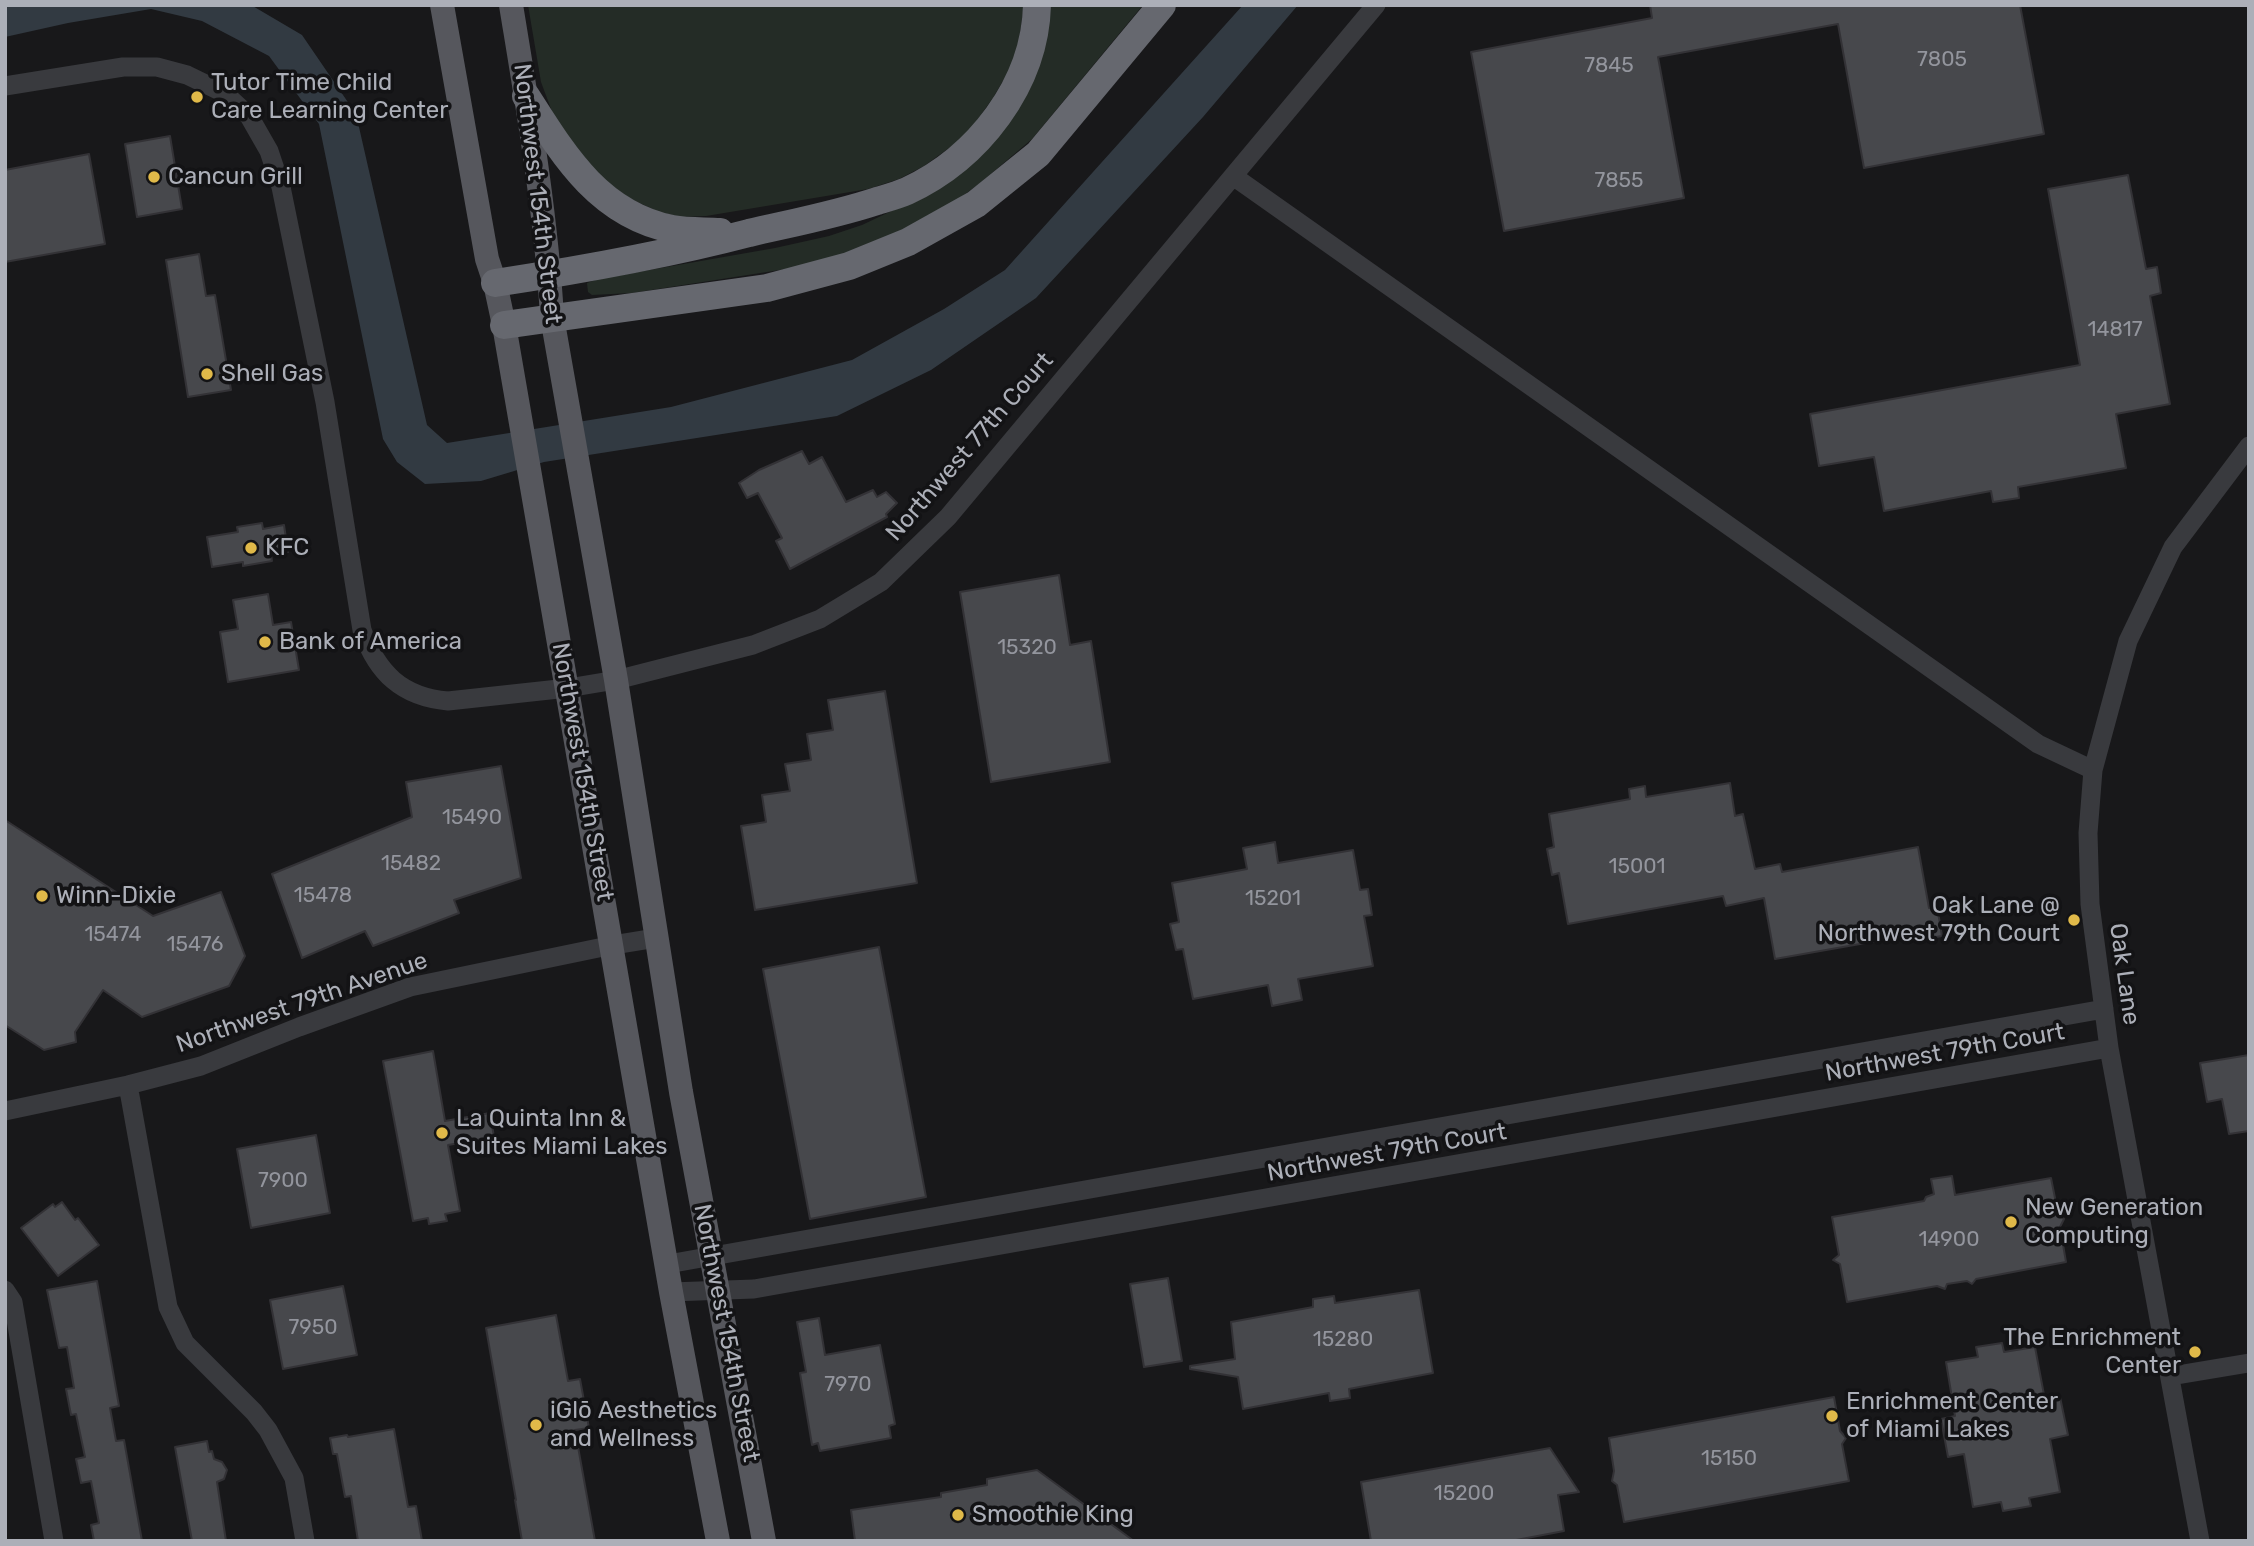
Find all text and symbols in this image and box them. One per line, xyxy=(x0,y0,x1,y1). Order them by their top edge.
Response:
house number: 7805 xyxy=(1917,47,1967,73)
house number: 7845 xyxy=(1584,53,1634,79)
street label: Northwest 154th Street xyxy=(507,62,567,326)
place label: Tutor Time Child Care Learning Center xyxy=(211,69,448,125)
marker: Tutor Time Child Care Learning Center xyxy=(189,89,205,105)
place label: Cancun Grill xyxy=(168,163,303,191)
house number: 7855 xyxy=(1594,168,1644,194)
marker: Cancun Grill xyxy=(146,169,162,185)
house number: 14817 xyxy=(2087,317,2143,343)
street label: Northwest 77th Court xyxy=(880,347,1060,547)
place label: Shell Gas xyxy=(221,360,323,388)
marker: Shell Gas xyxy=(199,366,215,382)
place label: KFC xyxy=(265,534,309,562)
marker: KFC xyxy=(243,540,259,556)
place label: Bank of America xyxy=(279,628,462,656)
marker: Bank of America xyxy=(257,634,273,650)
house number: 15320 xyxy=(997,635,1057,661)
street label: Northwest 154th Street xyxy=(545,641,619,903)
house number: 15490 xyxy=(442,805,502,831)
house number: 15482 xyxy=(381,851,441,877)
house number: 15001 xyxy=(1608,854,1666,880)
place label: Winn-Dixie xyxy=(56,882,176,910)
house number: 15478 xyxy=(294,883,352,909)
house number: 15201 xyxy=(1245,886,1301,912)
marker: Winn-Dixie xyxy=(34,888,50,904)
place label: Oak Lane @ Northwest 79th Court xyxy=(1818,892,2060,948)
marker: Oak Lane @ Northwest 79th Court xyxy=(2066,912,2082,928)
street label: Oak Lane xyxy=(2103,921,2145,1027)
house number: 15474 xyxy=(84,922,142,948)
house number: 15476 xyxy=(167,932,223,958)
street label: Northwest 79th Avenue xyxy=(173,946,431,1060)
street label: Northwest 79th Court xyxy=(1823,1018,2067,1088)
place label: La Quinta Inn & Suites Miami Lakes xyxy=(456,1105,668,1161)
street label: Northwest 79th Court xyxy=(1265,1118,1509,1188)
marker: La Quinta Inn & Suites Miami Lakes xyxy=(434,1125,450,1141)
house number: 7900 xyxy=(258,1168,308,1194)
place label: New Generation Computing xyxy=(2025,1194,2203,1250)
street label: Northwest 154th Street xyxy=(687,1202,765,1464)
marker: New Generation Computing xyxy=(2003,1214,2019,1230)
house number: 14900 xyxy=(1919,1227,1979,1253)
house number: 7950 xyxy=(288,1315,338,1341)
place label: The Enrichment Center xyxy=(2003,1324,2181,1380)
house number: 15280 xyxy=(1313,1327,1373,1353)
marker: The Enrichment Center xyxy=(2187,1344,2203,1360)
house number: 7970 xyxy=(824,1372,872,1398)
place label: Enrichment Center of Miami Lakes xyxy=(1846,1388,2058,1444)
place label: iGlō Aesthetics and Wellness xyxy=(550,1397,717,1453)
marker: Enrichment Center of Miami Lakes xyxy=(1824,1408,1840,1424)
marker: iGlō Aesthetics and Wellness xyxy=(528,1417,544,1433)
house number: 15150 xyxy=(1701,1446,1757,1472)
house number: 15200 xyxy=(1434,1481,1494,1507)
place label: Smoothie King xyxy=(972,1501,1134,1529)
marker: Smoothie King xyxy=(950,1507,966,1523)

